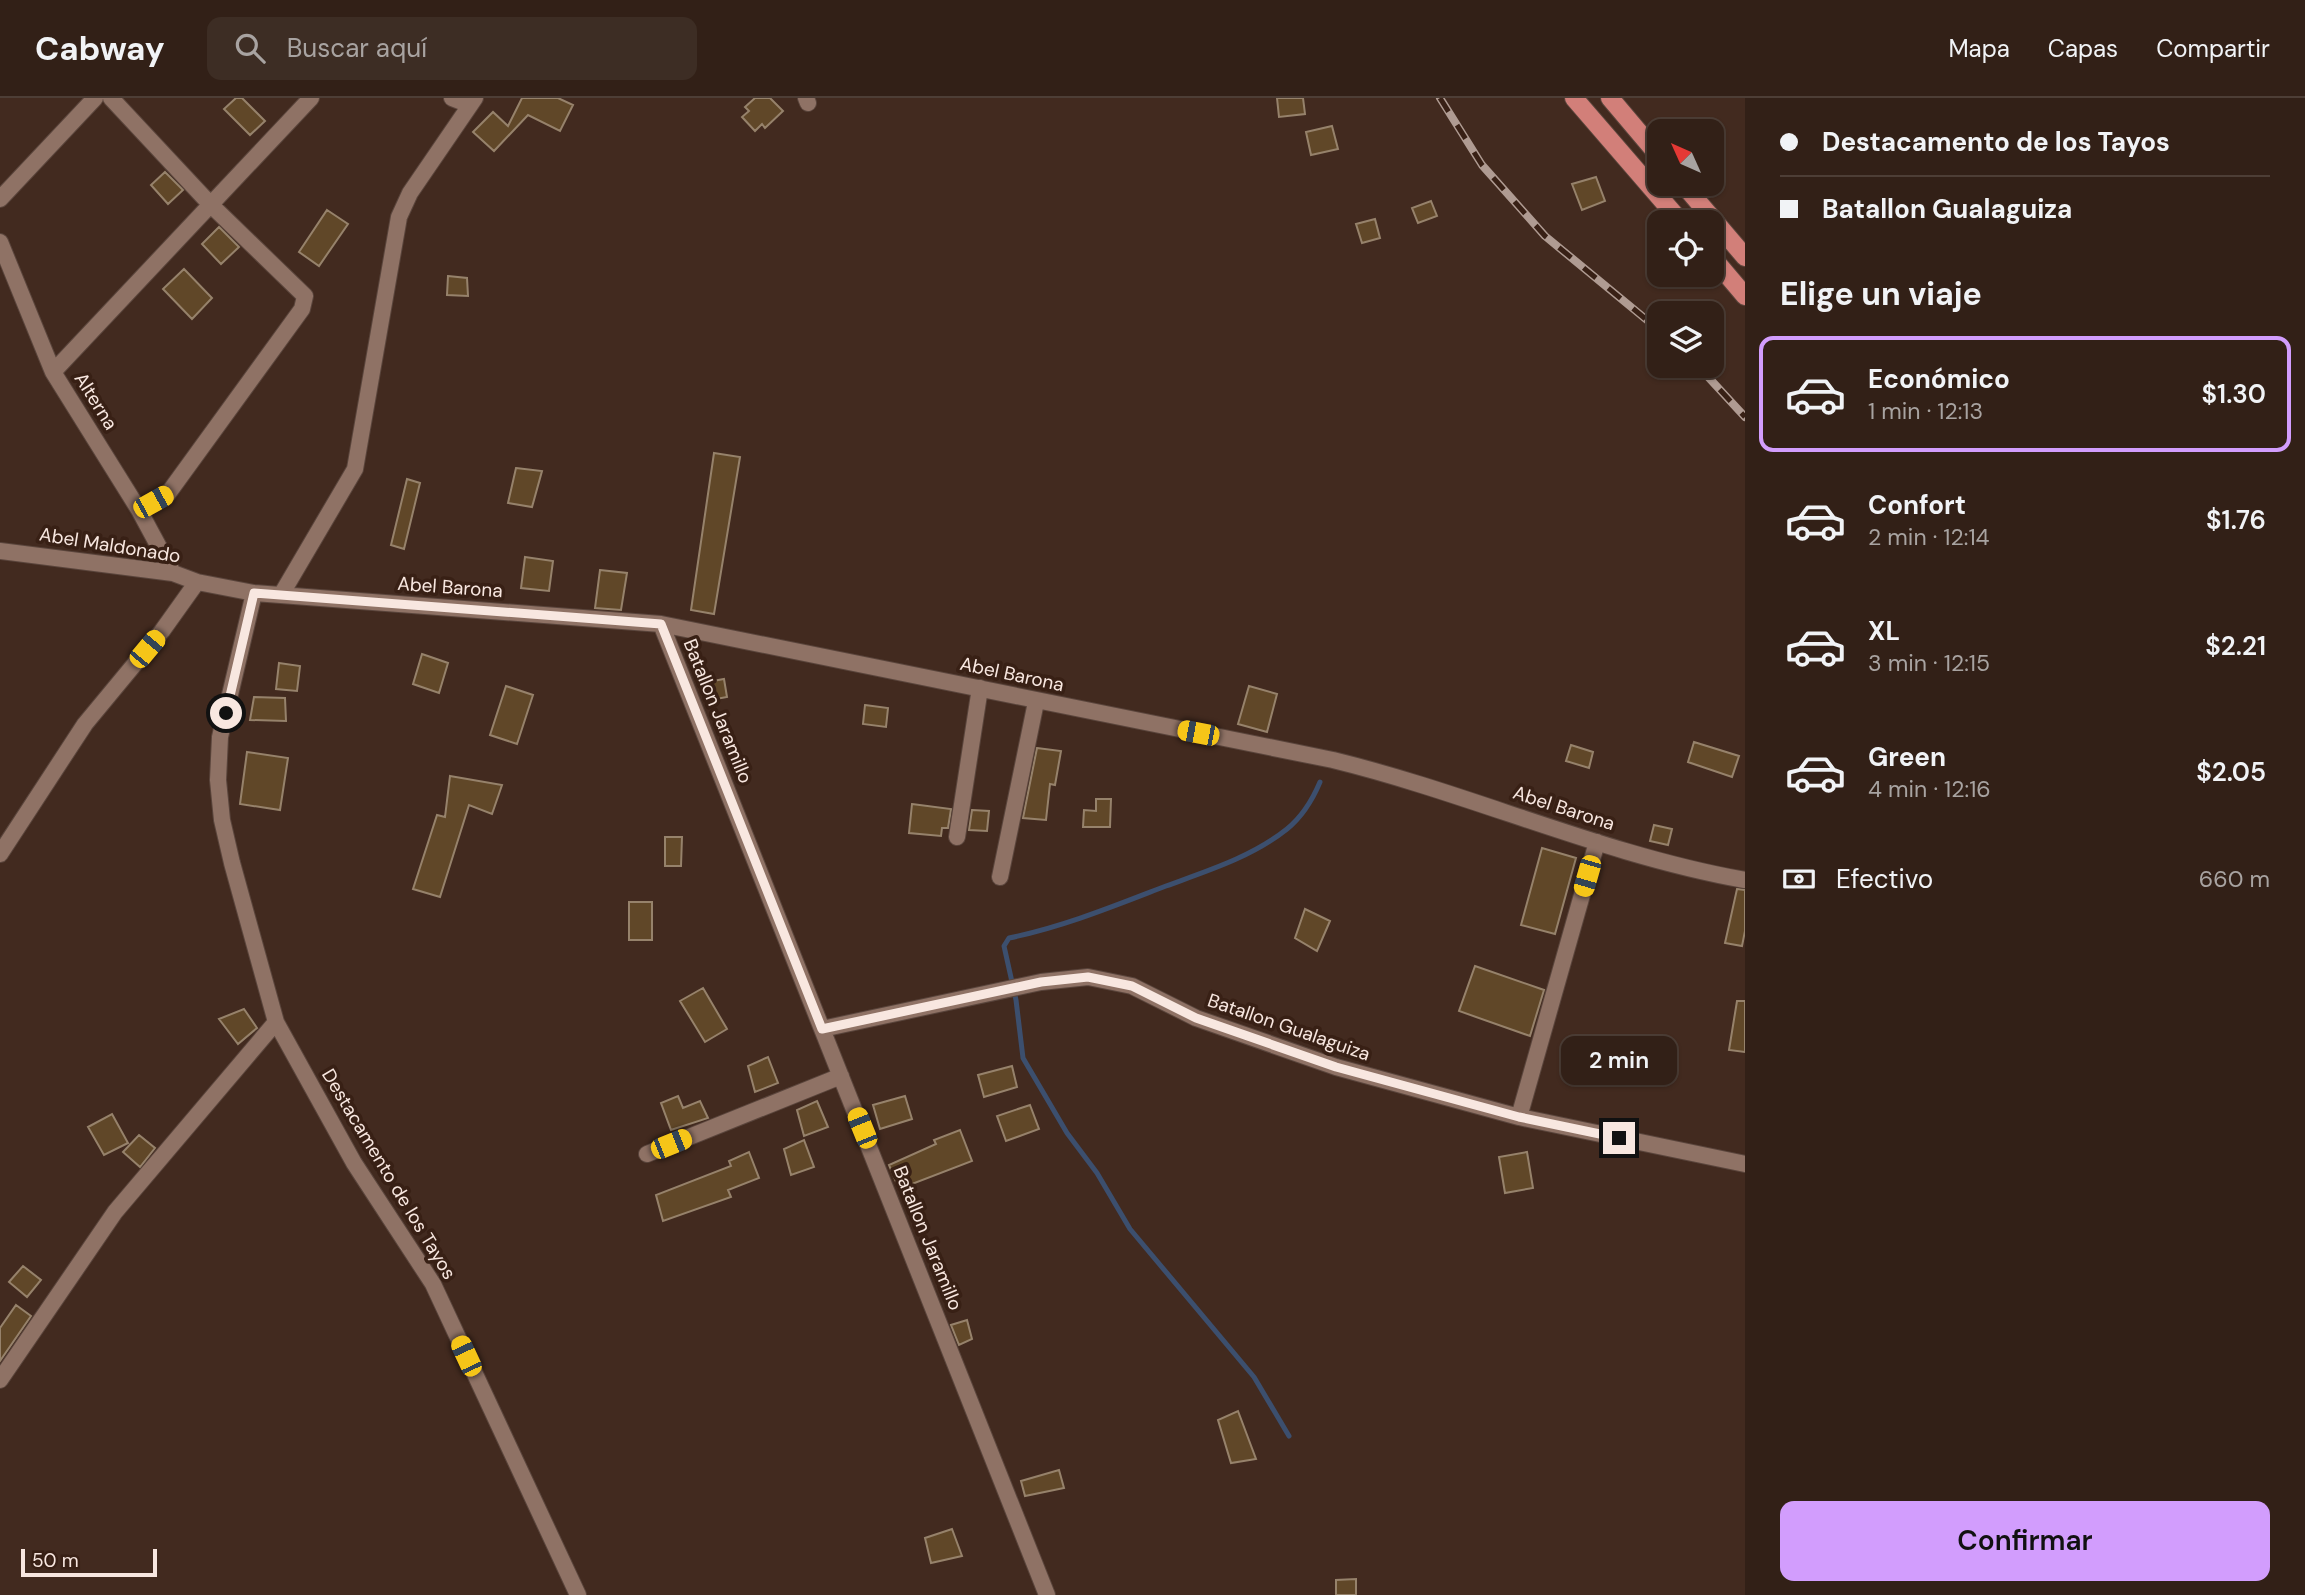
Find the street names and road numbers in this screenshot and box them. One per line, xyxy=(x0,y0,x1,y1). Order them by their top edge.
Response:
street label: Alterna xyxy=(69,368,123,434)
street label: Abel Maldonado xyxy=(38,521,182,569)
street label: Abel Barona xyxy=(396,571,504,603)
street label: Batallon Jaramillo xyxy=(678,635,758,787)
street label: Abel Barona xyxy=(958,651,1066,697)
street label: Abel Barona xyxy=(1510,780,1618,836)
street label: Batallon Gualaguiza xyxy=(1204,987,1374,1067)
street label: Destacamento de los Tayos xyxy=(316,1064,462,1284)
street label: Batallon Jaramillo xyxy=(888,1162,968,1314)

